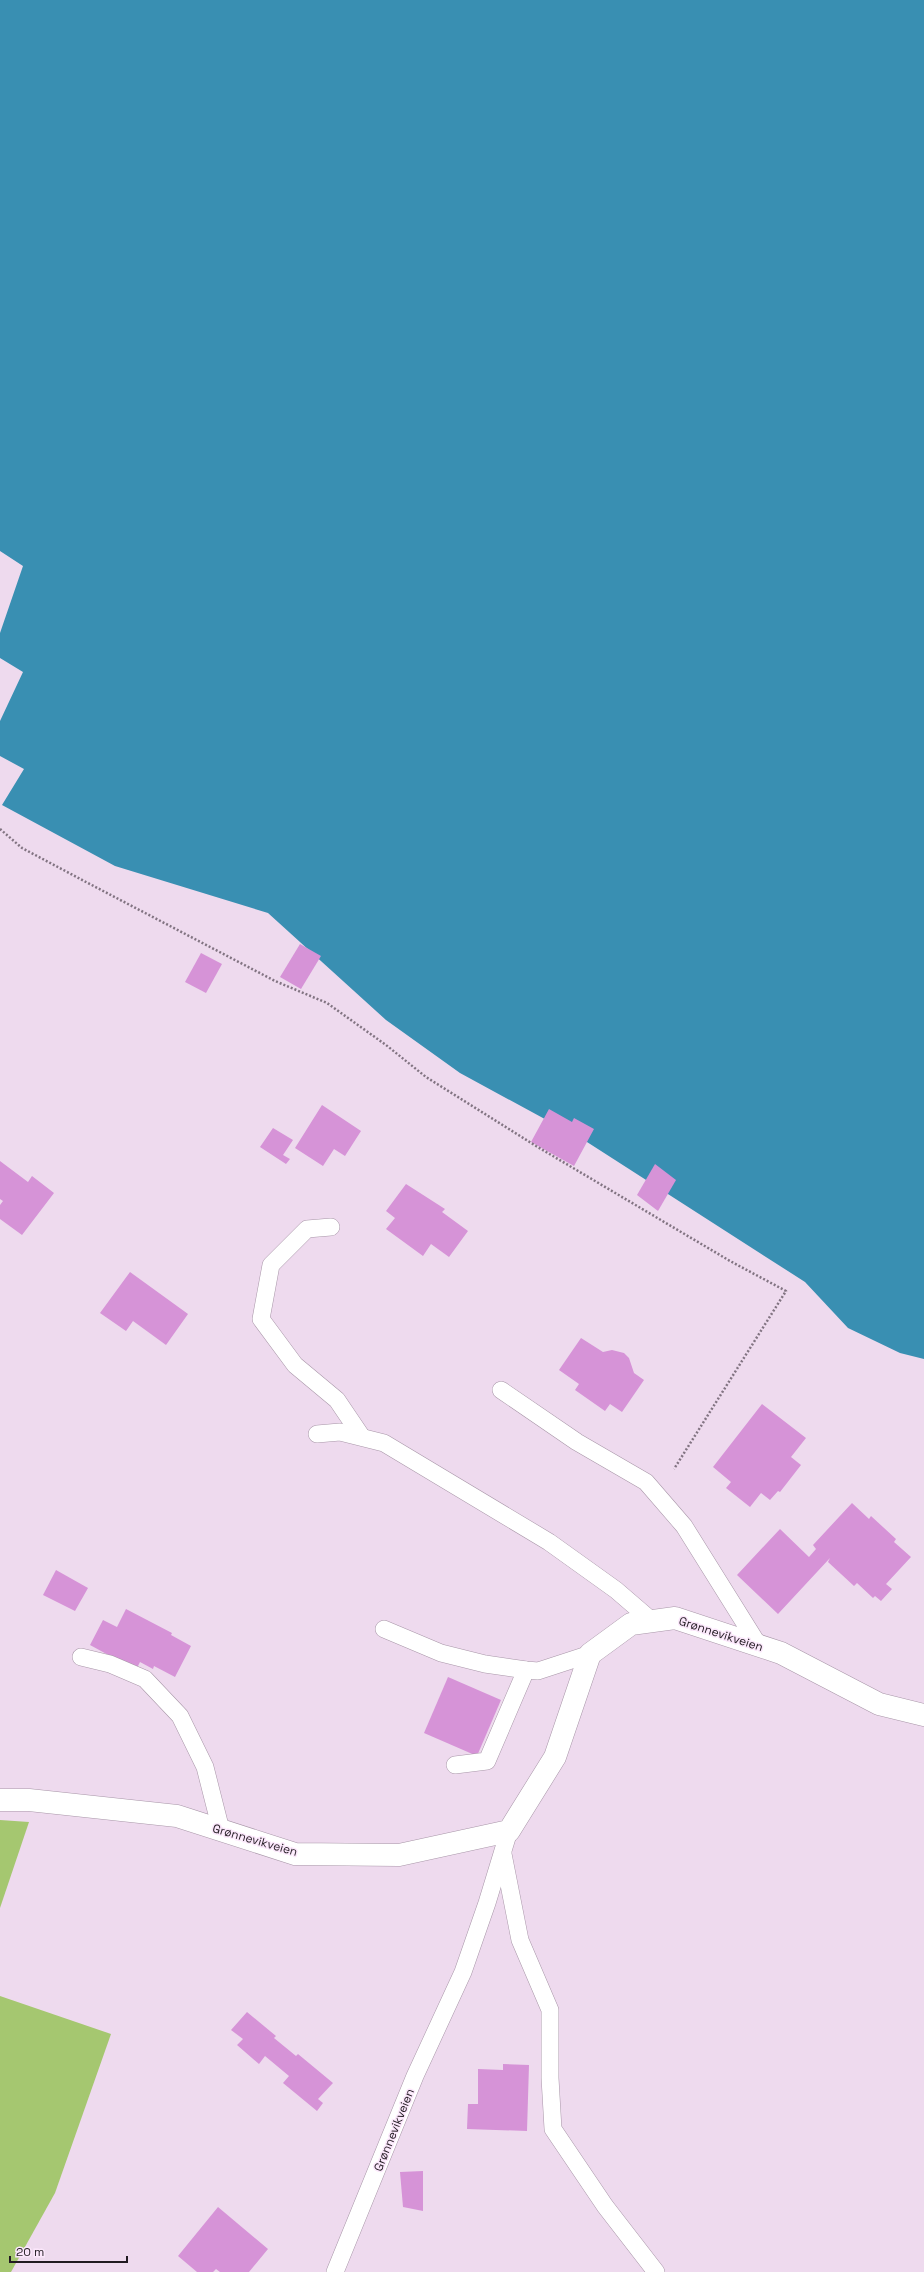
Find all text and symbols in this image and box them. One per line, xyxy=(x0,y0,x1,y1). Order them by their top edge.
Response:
street label: Grønnevikveien xyxy=(677,1613,765,1655)
street label: Grønnevikveien xyxy=(211,1820,299,1860)
street label: Grønnevikveien xyxy=(370,2086,418,2174)
scale bar xyxy=(10,2238,127,2264)
text: 20 m xyxy=(16,2244,44,2260)

